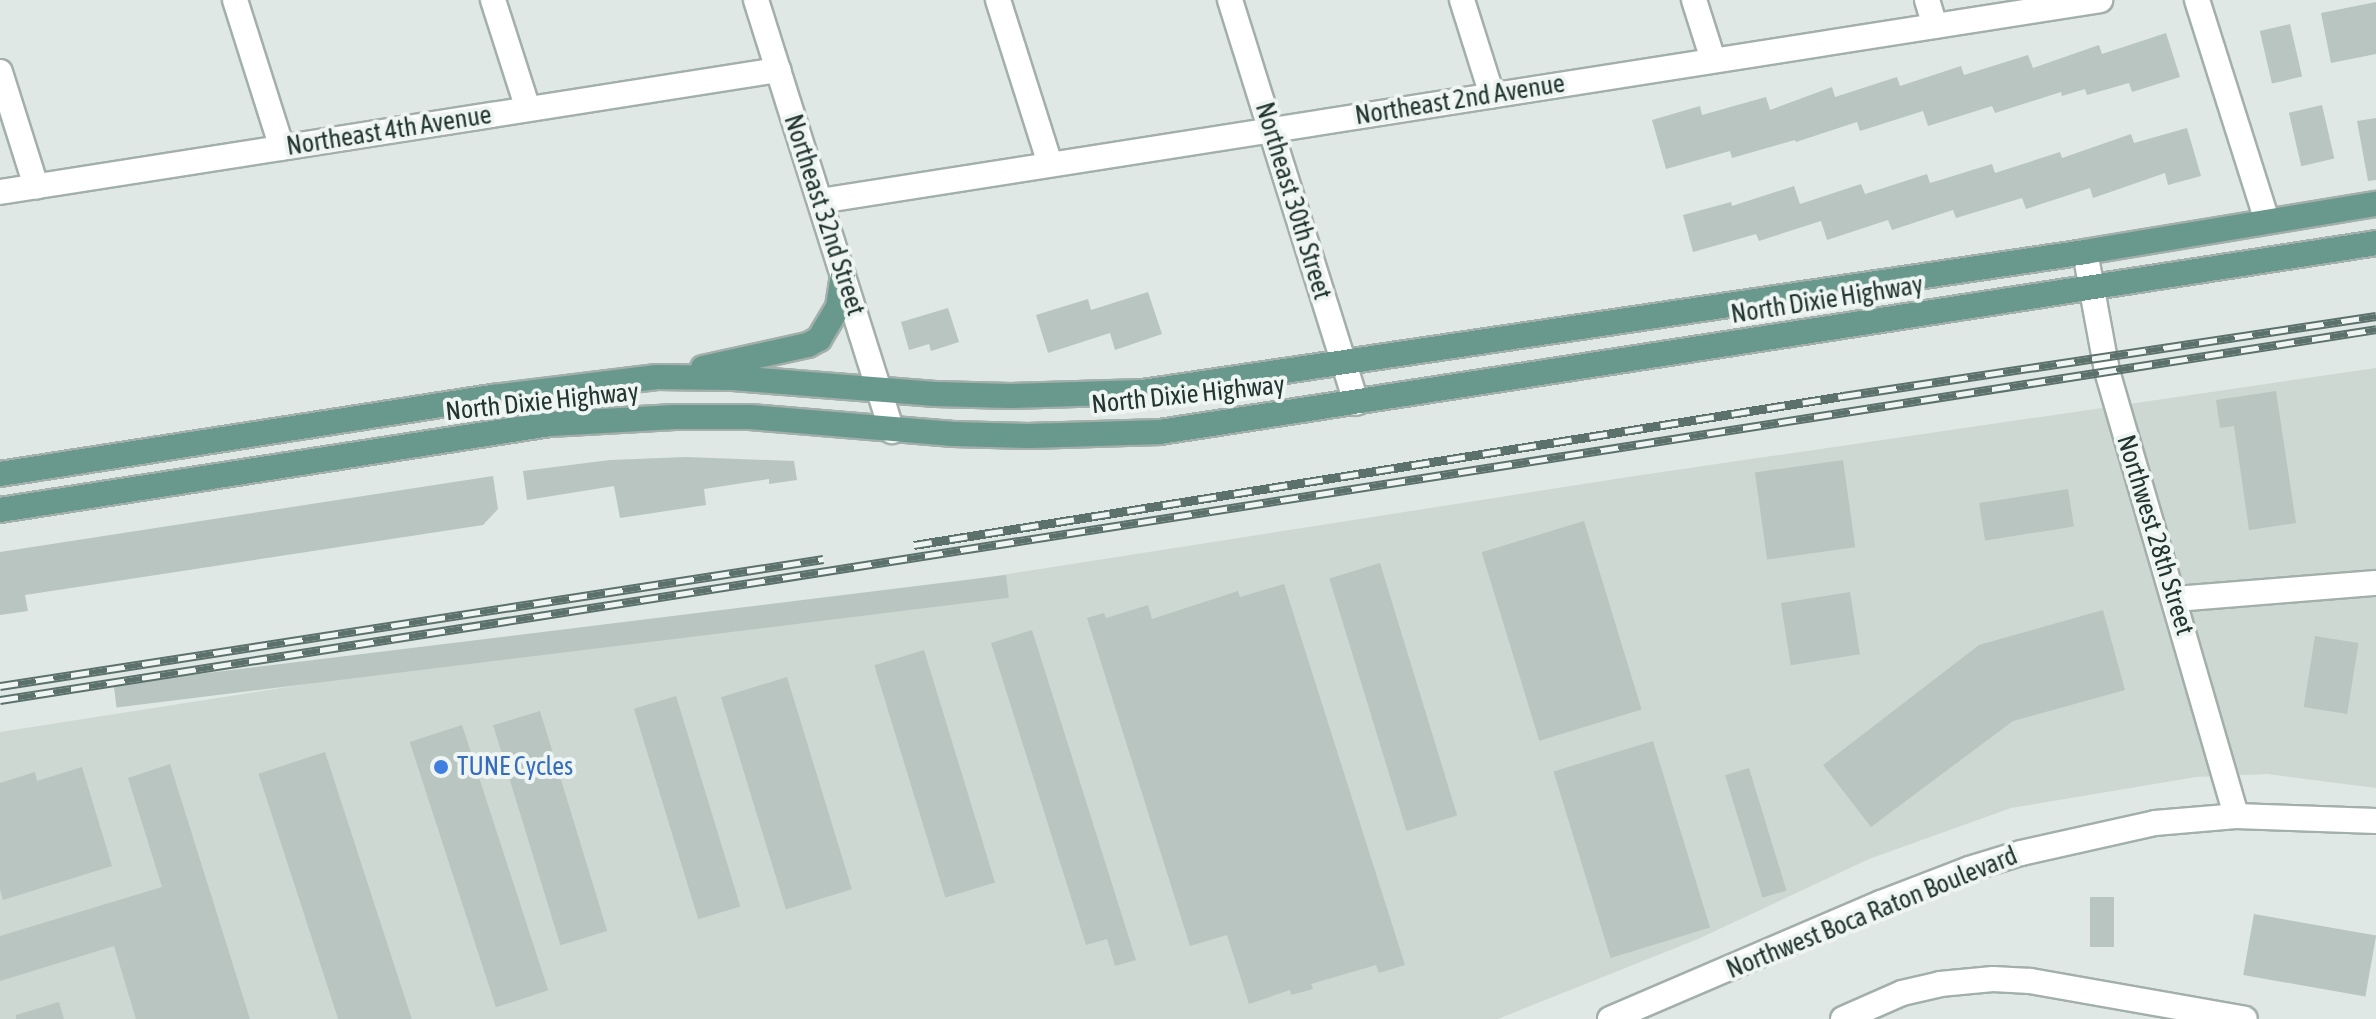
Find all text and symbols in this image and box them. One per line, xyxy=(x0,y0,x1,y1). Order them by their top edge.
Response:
street label: Northeast 2nd Avenue xyxy=(1353,68,1567,132)
street label: Northeast 4th Avenue xyxy=(284,99,494,163)
street label: Northeast 30th Street xyxy=(1248,99,1338,303)
street label: Northeast 32nd Street xyxy=(777,111,871,319)
street label: North Dixie Highway xyxy=(1729,269,1925,331)
street label: North Dixie Highway xyxy=(1090,369,1286,421)
street label: North Dixie Highway xyxy=(444,376,640,428)
street label: Northwest 28th Street xyxy=(2110,431,2200,639)
place label: TUNE Cycles xyxy=(457,751,573,783)
marker: TUNE Cycles xyxy=(432,758,450,776)
street label: Northwest Boca Raton Boulevard xyxy=(1722,840,2022,986)

